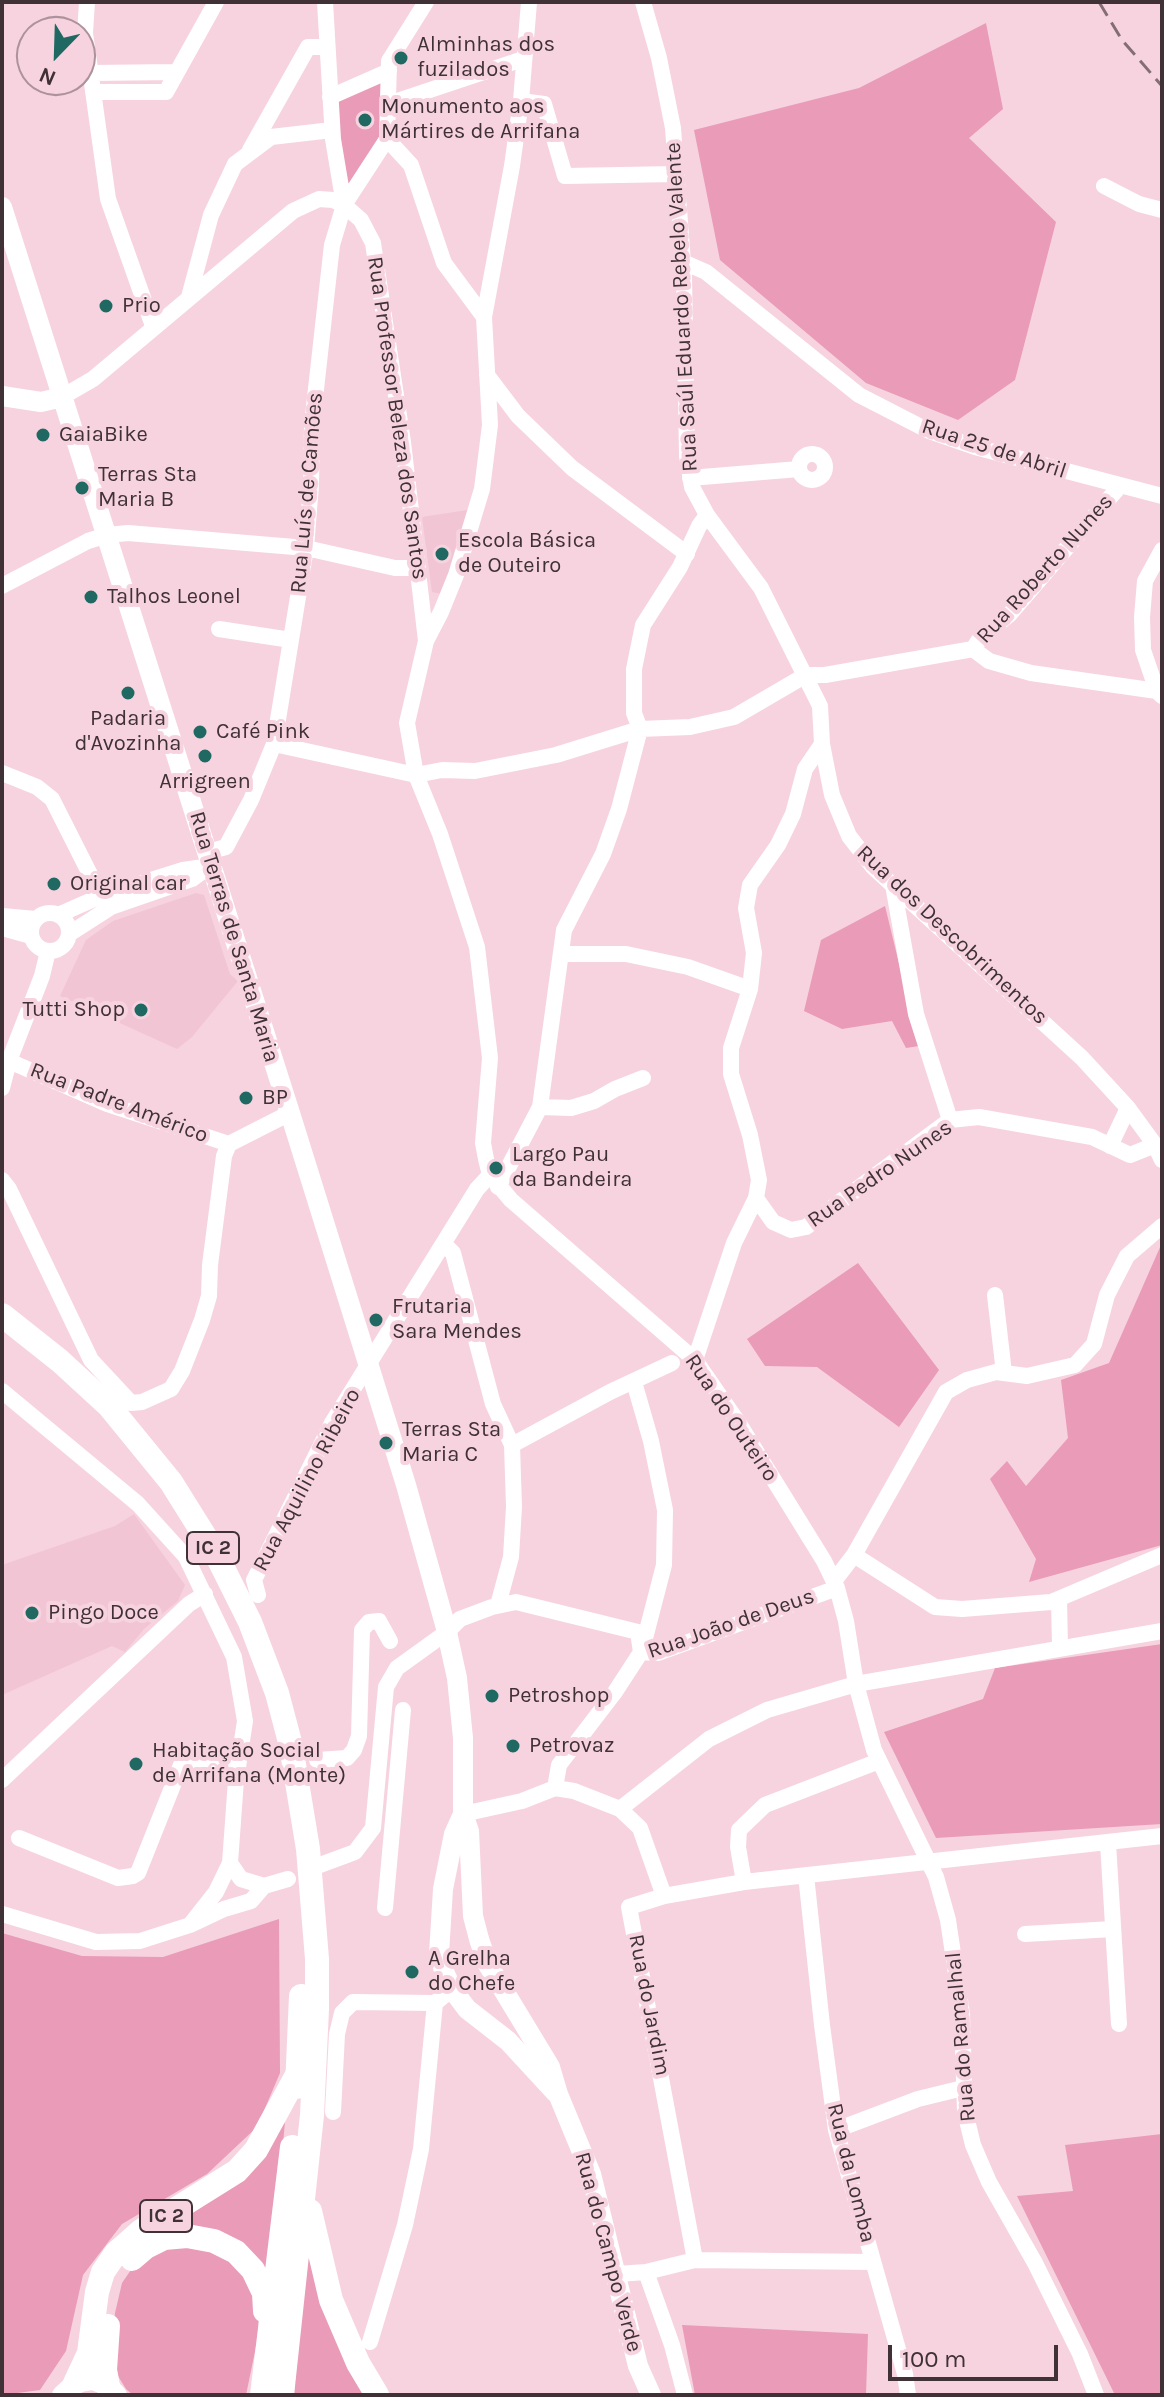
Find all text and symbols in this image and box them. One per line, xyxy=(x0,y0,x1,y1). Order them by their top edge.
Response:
north arrow xyxy=(16,16,96,96)
place label: Alminhas dos fuzilados xyxy=(417,32,555,84)
marker: Alminhas dos fuzilados xyxy=(392,49,410,67)
text: N xyxy=(35,61,60,91)
place label: Monumento aos Mártires de Arrifana xyxy=(381,94,580,146)
marker: Monumento aos Mártires de Arrifana xyxy=(356,111,374,129)
street label: Rua Saúl Eduardo Rebelo Valente xyxy=(660,142,704,472)
street label: Rua Professor Beleza dos Santos xyxy=(361,255,433,581)
place label: Prio xyxy=(122,293,161,319)
marker: Prio xyxy=(97,297,115,315)
street label: Rua Luís de Camões xyxy=(285,391,329,595)
street label: Rua 25 de Abril xyxy=(918,413,1070,485)
place label: GaiaBike xyxy=(59,422,148,448)
marker: GaiaBike xyxy=(34,426,52,444)
place label: Terras Stª Maria B xyxy=(98,462,197,514)
marker: Terras Stª Maria B xyxy=(73,479,91,497)
street label: Rua Roberto Nunes xyxy=(971,489,1119,649)
place label: Escola Básica de Outeiro xyxy=(458,528,596,580)
marker: Escola Básica de Outeiro xyxy=(433,545,451,563)
place label: Talhos Leonel xyxy=(107,584,241,610)
marker: Talhos Leonel xyxy=(82,588,100,606)
marker: Padaria d'Avozinha xyxy=(119,684,137,702)
place label: Padaria d'Avozinha xyxy=(75,706,181,758)
place label: Café Pink xyxy=(216,719,310,745)
marker: Café Pink xyxy=(191,723,209,741)
marker: Arrigreen xyxy=(196,747,214,765)
place label: Arrigreen xyxy=(159,769,251,795)
street label: Rua Terras de Santa Maria xyxy=(183,808,285,1066)
street label: Rua dos Descobrimentos xyxy=(851,840,1053,1030)
place label: Original car xyxy=(70,871,186,897)
marker: Original car xyxy=(45,875,63,893)
place label: Tutti Shop xyxy=(22,997,125,1023)
marker: Tutti Shop xyxy=(132,1001,150,1019)
street label: Rua Padre Américo xyxy=(26,1057,212,1149)
place label: BP xyxy=(262,1085,288,1111)
marker: BP xyxy=(237,1089,255,1107)
street label: Rua Pedro Nunes xyxy=(803,1114,957,1234)
place label: Largo Pau da Bandeira xyxy=(512,1142,632,1194)
marker: Largo Pau da Bandeira xyxy=(487,1159,505,1177)
place label: Frutaria Sara Mendes xyxy=(392,1294,522,1346)
marker: Frutaria Sara Mendes xyxy=(367,1311,385,1329)
street label: Rua do Outeiro xyxy=(679,1349,783,1487)
street label: Rua Aquilino Ribeiro xyxy=(248,1384,366,1576)
place label: Terras Stª Maria C xyxy=(402,1417,501,1468)
marker: Terras Stª Maria C xyxy=(377,1434,395,1452)
road number: IC 2 xyxy=(187,1532,239,1564)
street label: Rua João de Deus xyxy=(644,1583,818,1665)
place label: Pingo Doce xyxy=(48,1600,159,1626)
marker: Pingo Doce xyxy=(23,1604,41,1622)
place label: Petroshop xyxy=(508,1683,609,1709)
marker: Petroshop xyxy=(483,1687,501,1705)
place label: Petrovaz xyxy=(529,1733,614,1759)
marker: Petrovaz xyxy=(504,1737,522,1755)
place label: Habitação Social de Arrifana (Monte) xyxy=(152,1738,346,1790)
marker: Habitação Social de Arrifana (Monte) xyxy=(127,1755,145,1773)
street label: Rua do Jardim xyxy=(622,1932,676,2078)
place label: A Grelha do Chefe xyxy=(428,1946,515,1998)
street label: Rua do Ramalhal xyxy=(940,1951,982,2123)
marker: A Grelha do Chefe xyxy=(403,1963,421,1981)
street label: Rua da Lomba xyxy=(821,2101,881,2245)
street label: Rua do Campo Verde xyxy=(569,2149,647,2355)
road number: IC 2 xyxy=(140,2200,192,2232)
scale bar xyxy=(892,2329,1062,2379)
text: 100 m xyxy=(902,2345,967,2373)

